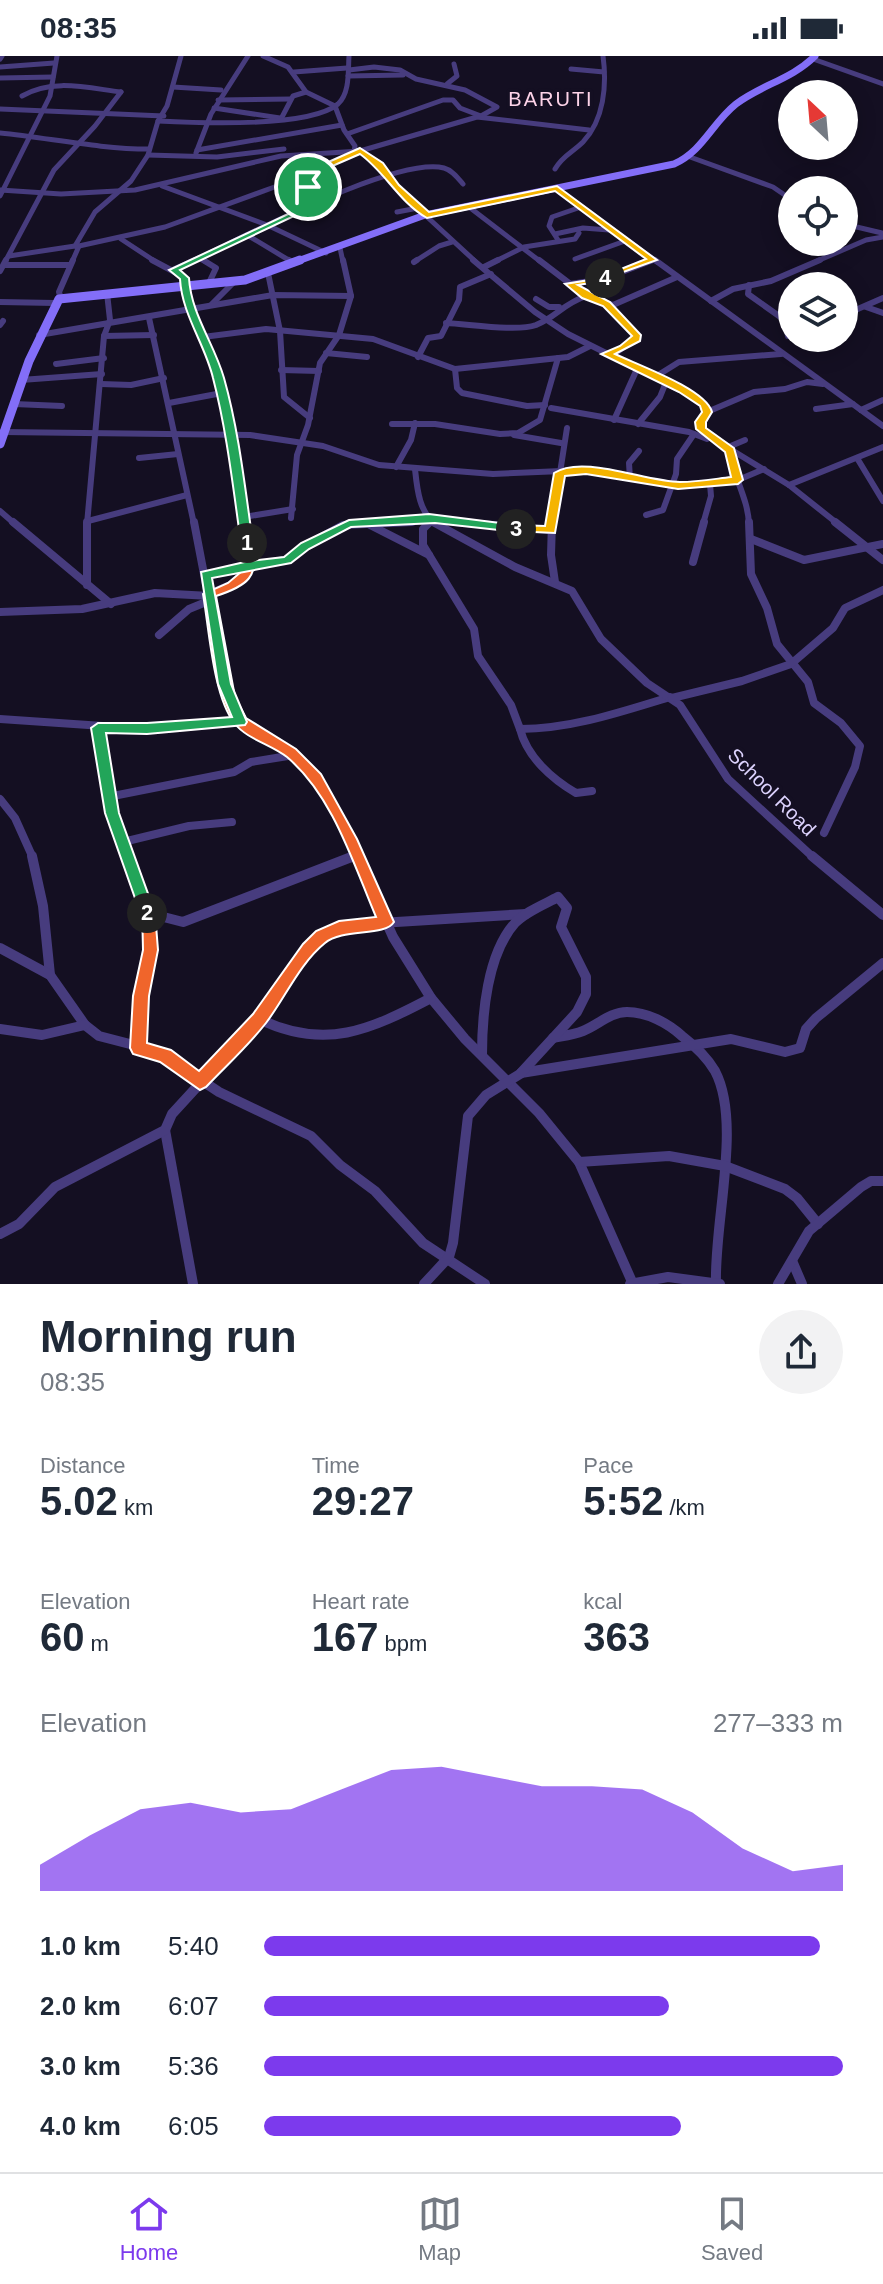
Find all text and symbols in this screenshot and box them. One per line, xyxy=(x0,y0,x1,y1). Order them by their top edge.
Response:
text: 08:35 xyxy=(40,11,117,44)
north arrow xyxy=(778,80,858,160)
map controls xyxy=(778,80,858,352)
district label: BARUTI xyxy=(508,88,594,110)
pin xyxy=(274,153,342,221)
icon: arrive xyxy=(286,165,330,209)
button: locate xyxy=(778,176,858,256)
pin: 4 xyxy=(585,258,625,298)
text: 4 xyxy=(599,265,611,290)
button: layers xyxy=(778,272,858,352)
pin: 3 xyxy=(496,509,536,549)
text: 3 xyxy=(510,516,522,541)
pin: 1 xyxy=(227,523,267,563)
text: 1 xyxy=(241,530,253,555)
street label: School Road xyxy=(724,744,820,840)
pin: 2 xyxy=(127,893,167,933)
text: 2 xyxy=(141,900,153,925)
button: share xyxy=(759,1310,843,1394)
text: Morning run xyxy=(40,1312,297,1361)
text: 08:35 xyxy=(40,1367,105,1397)
text: Distance xyxy=(40,1453,126,1478)
text: Time xyxy=(312,1453,360,1478)
text: Pace xyxy=(583,1453,633,1478)
text: 5.02 xyxy=(40,1479,118,1523)
text: 29:27 xyxy=(312,1479,414,1523)
text: 5:52 xyxy=(583,1479,663,1523)
text: km xyxy=(118,1495,153,1520)
text: /km xyxy=(663,1495,705,1520)
text: Elevation xyxy=(40,1589,131,1614)
text: Heart rate xyxy=(312,1589,409,1614)
text: kcal xyxy=(583,1589,622,1614)
text: 60 xyxy=(40,1615,85,1659)
text: 167 xyxy=(312,1615,378,1659)
text: 363 xyxy=(583,1615,650,1659)
text: m xyxy=(85,1631,109,1656)
text: bpm xyxy=(378,1631,427,1656)
text: Elevation xyxy=(40,1708,147,1738)
text: 277–333 m xyxy=(713,1708,843,1738)
text: 1.0 km xyxy=(40,1931,121,1961)
text: 5:40 xyxy=(168,1931,219,1961)
text: 2.0 km xyxy=(40,1991,121,2021)
text: 6:07 xyxy=(168,1991,219,2021)
text: 3.0 km xyxy=(40,2051,121,2081)
text: 5:36 xyxy=(168,2051,219,2081)
text: 4.0 km xyxy=(40,2111,121,2141)
text: 6:05 xyxy=(168,2111,219,2141)
tab: Home xyxy=(120,2192,178,2266)
tab: Map xyxy=(418,2192,462,2266)
tab: Saved xyxy=(701,2192,763,2266)

